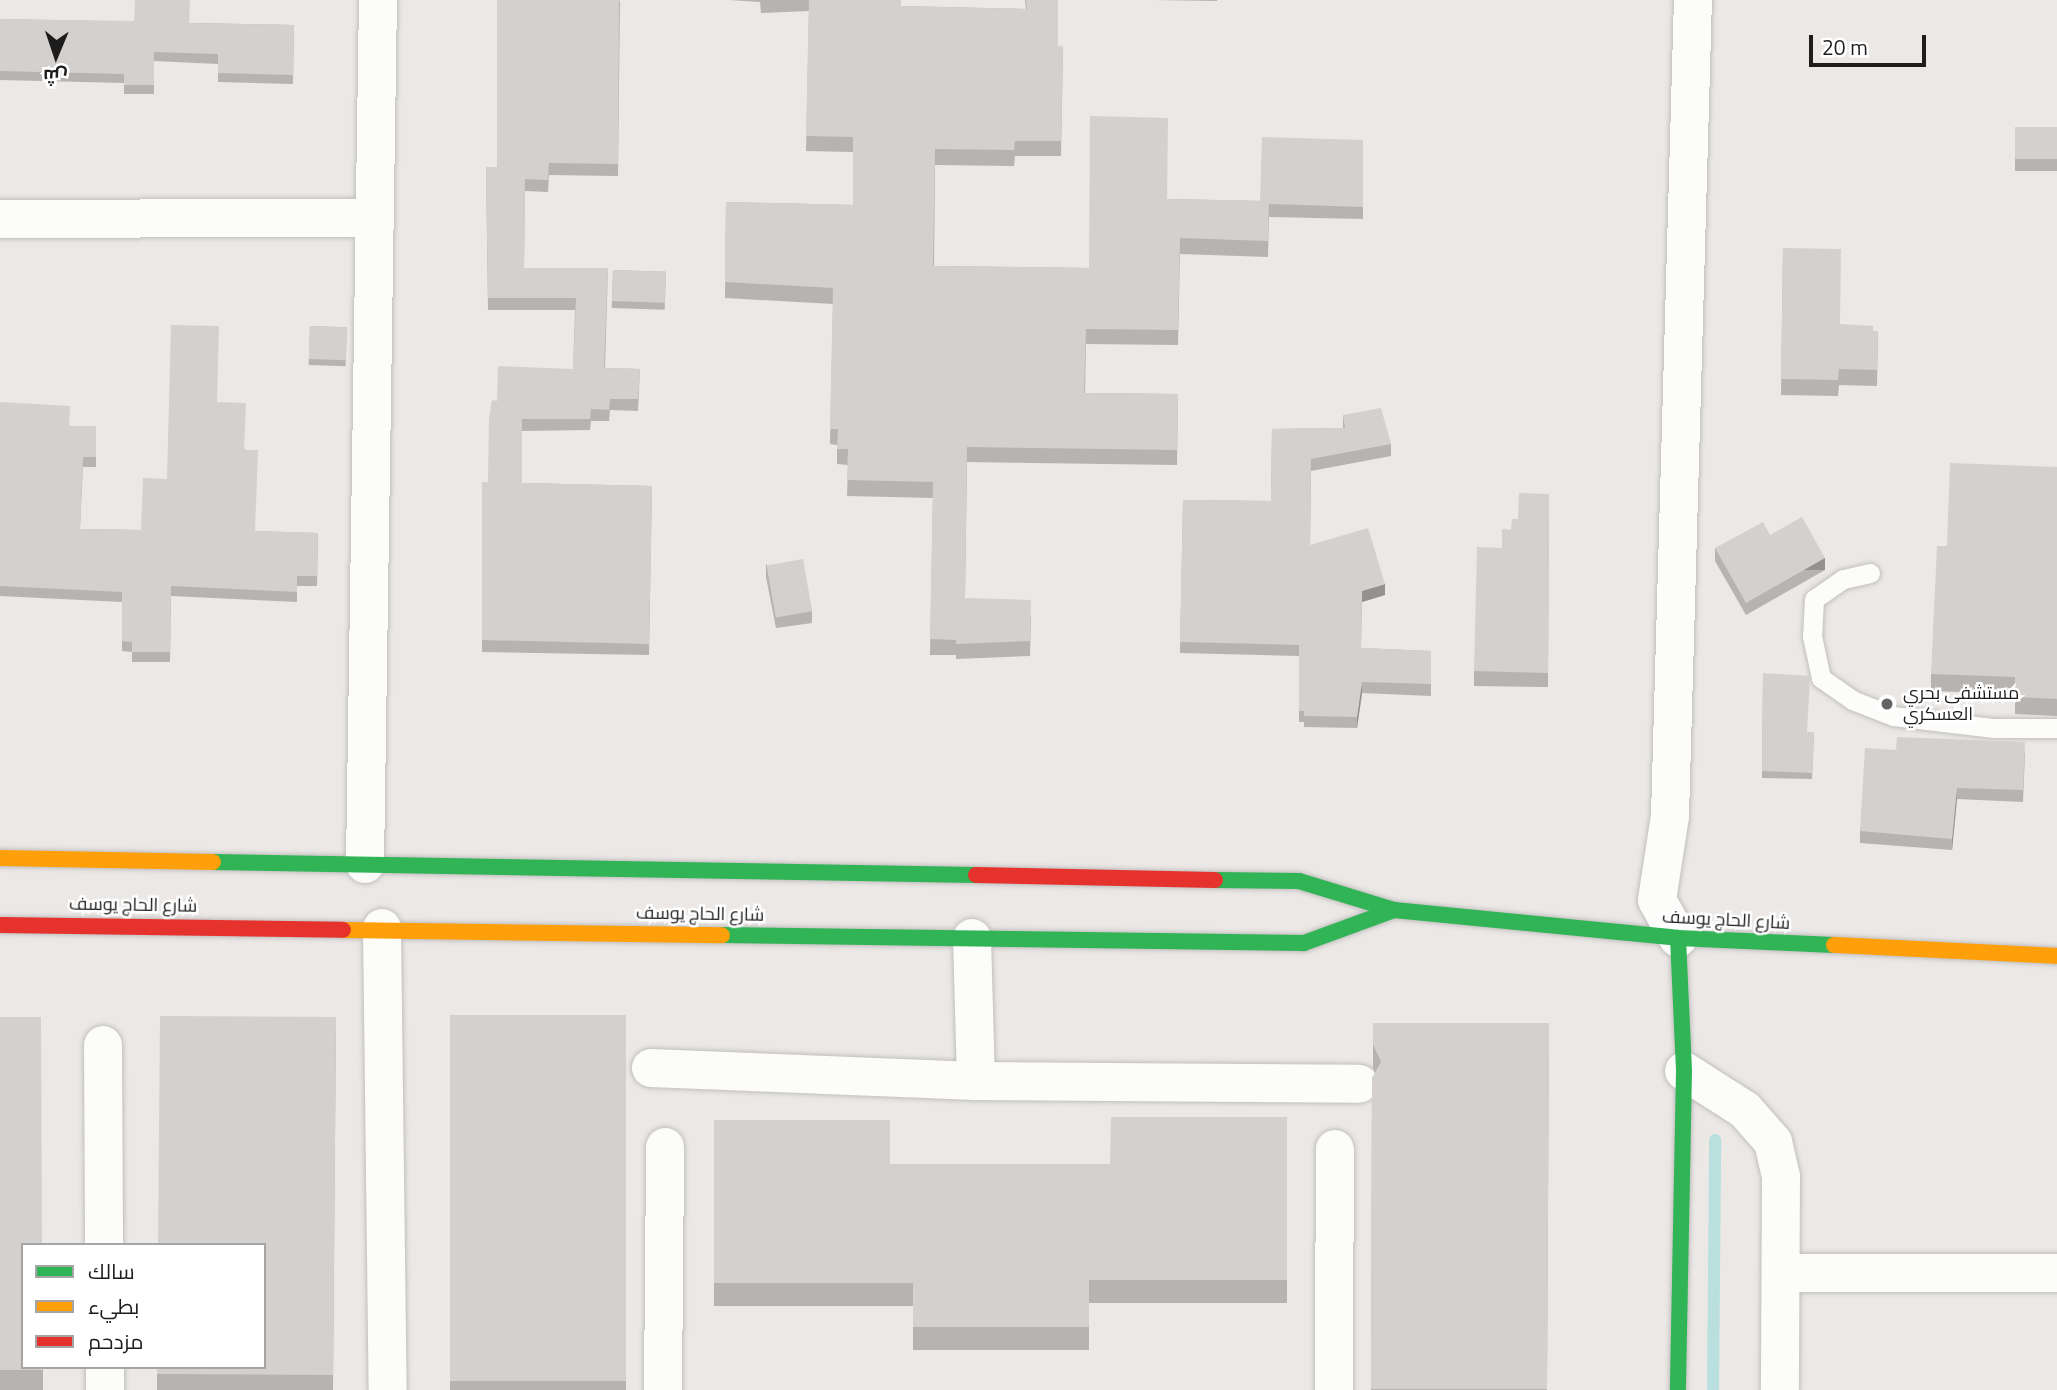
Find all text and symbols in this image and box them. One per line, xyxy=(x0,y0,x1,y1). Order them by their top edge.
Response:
north arrow xyxy=(21,21,91,91)
scale bar xyxy=(1812,21,1929,65)
text: 20 m xyxy=(1822,31,1868,63)
text: ش xyxy=(43,63,68,92)
place label: مستشفى بحري العسكري xyxy=(1903,683,2019,726)
marker: مستشفى بحري العسكري xyxy=(1877,694,1897,714)
street label: شارع الحاج يوسف xyxy=(69,893,197,917)
street label: شارع الحاج يوسف xyxy=(636,902,764,926)
street label: شارع الحاج يوسف xyxy=(1661,906,1791,934)
legend xyxy=(21,1243,266,1369)
text: سالك xyxy=(88,1255,135,1287)
text: بطيء xyxy=(88,1290,139,1322)
text: مزدحم xyxy=(88,1325,143,1357)

